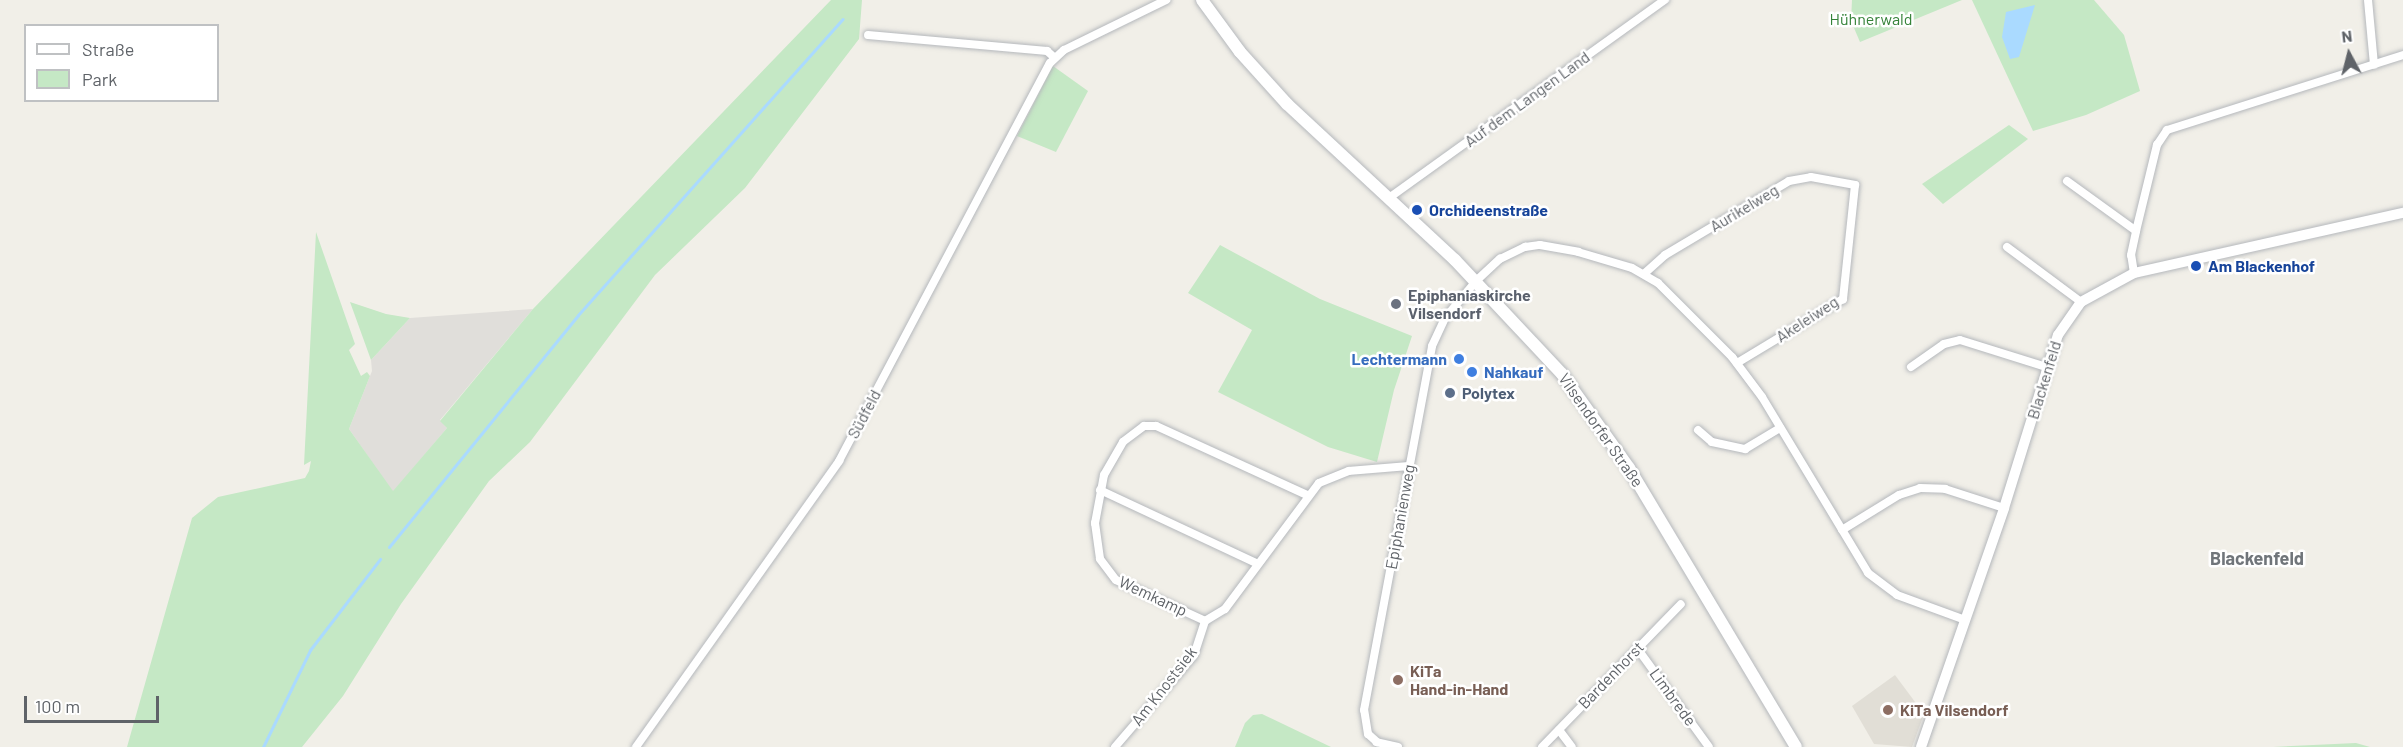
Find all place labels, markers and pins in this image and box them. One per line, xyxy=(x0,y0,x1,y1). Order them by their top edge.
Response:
place label: Orchideenstraße xyxy=(1429,200,1548,220)
marker: Orchideenstraße xyxy=(1410,203,1424,217)
place label: Am Blackenhof xyxy=(2208,256,2315,276)
marker: Am Blackenhof xyxy=(2189,259,2203,273)
place label: Epiphaniaskirche Vilsendorf xyxy=(1408,285,1531,323)
marker: Epiphaniaskirche Vilsendorf xyxy=(1389,297,1403,311)
place label: Lechtermann xyxy=(1352,349,1447,369)
marker: Lechtermann xyxy=(1452,352,1466,366)
place label: Nahkauf xyxy=(1484,362,1543,382)
marker: Nahkauf xyxy=(1465,365,1479,379)
place label: Polytex xyxy=(1462,383,1515,403)
marker: Polytex xyxy=(1443,386,1457,400)
place label: KiTa Hand-in-Hand xyxy=(1410,661,1508,699)
marker: KiTa Hand-in-Hand xyxy=(1391,673,1405,687)
place label: KiTa Vilsendorf xyxy=(1900,700,2008,720)
marker: KiTa Vilsendorf xyxy=(1881,703,1895,717)

